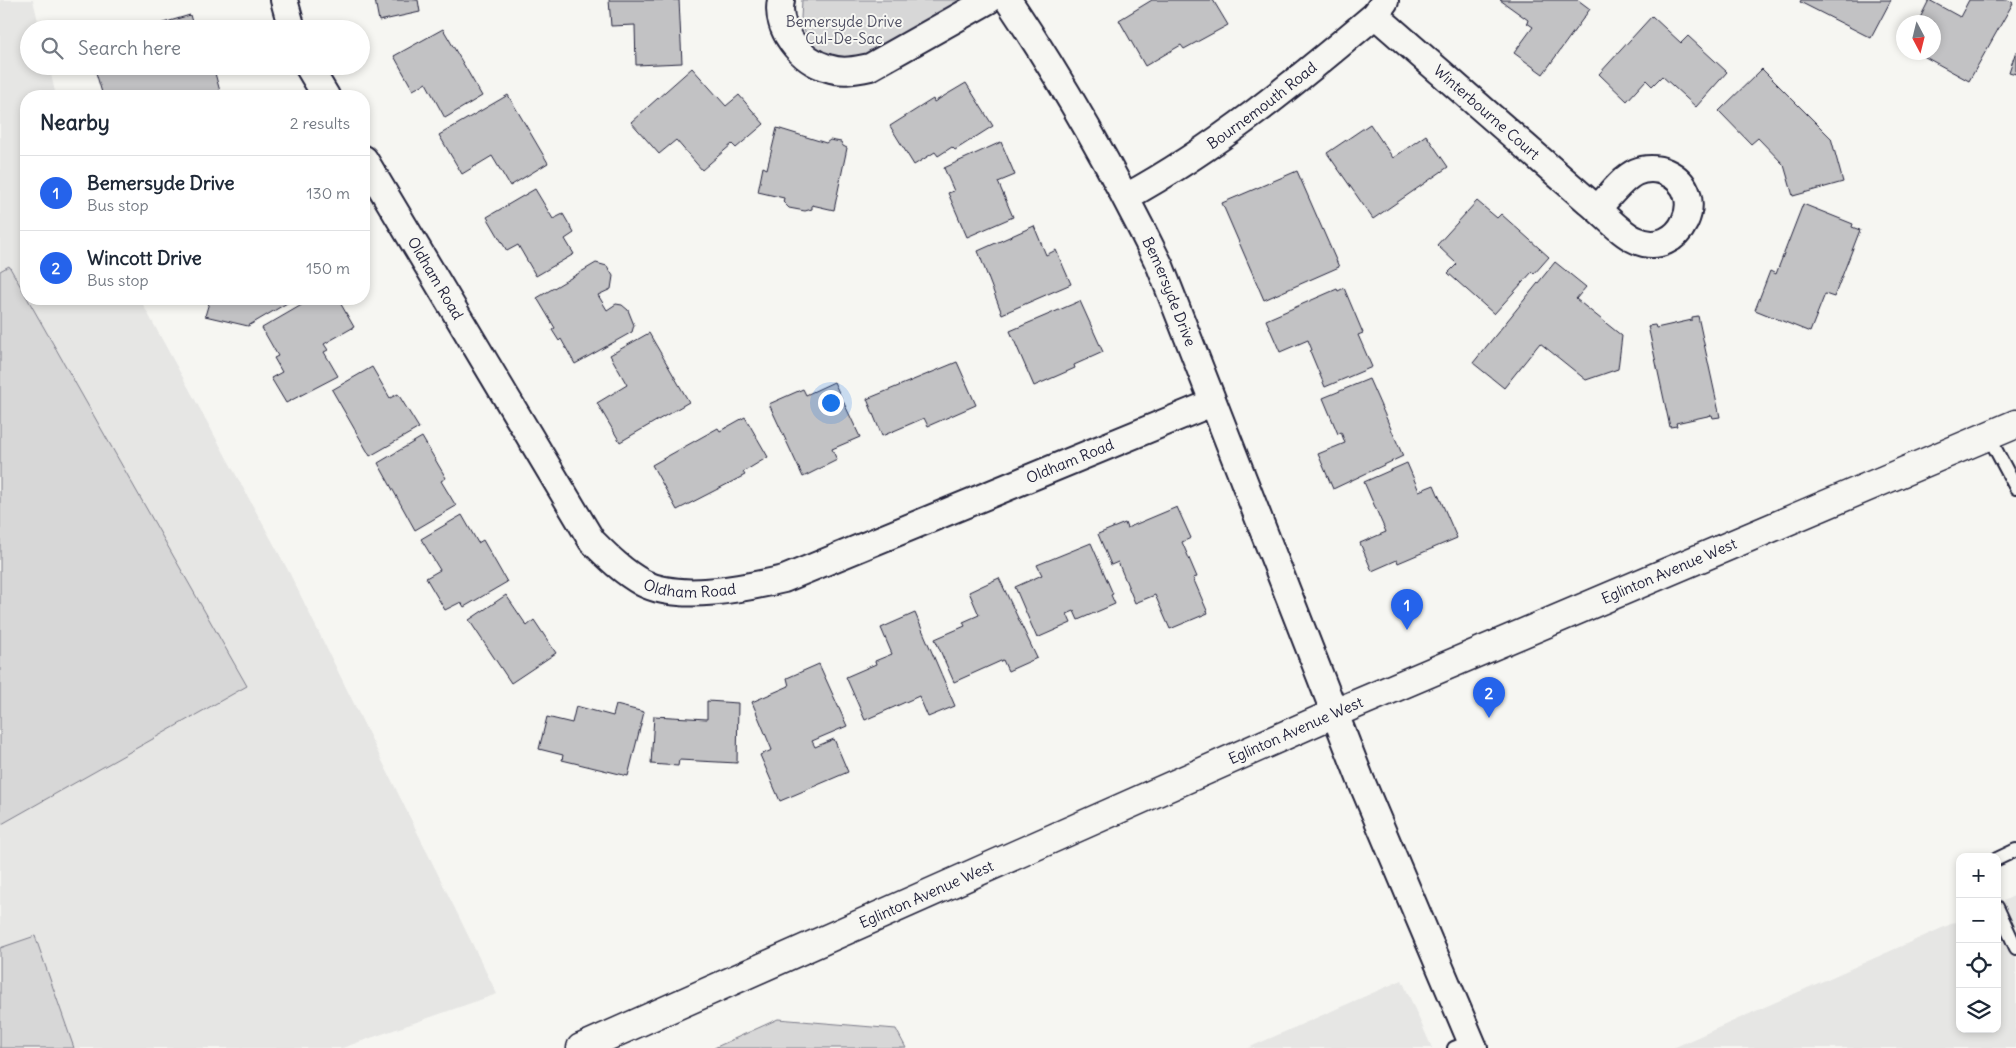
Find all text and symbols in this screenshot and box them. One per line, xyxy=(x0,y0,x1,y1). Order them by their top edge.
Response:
park label: Bemersyde Drive Cul-De-Sac xyxy=(786,12,902,48)
north arrow xyxy=(1896,15,1941,60)
search box xyxy=(20,20,370,75)
icon: search xyxy=(38,34,66,62)
text: Search here xyxy=(78,36,181,60)
street label: Bournemouth Road xyxy=(1203,57,1321,153)
street label: Winterbourne Court xyxy=(1430,61,1544,164)
text: Nearby xyxy=(40,109,110,136)
text: 2 results xyxy=(290,113,350,133)
text: Bemersyde Drive xyxy=(87,171,235,195)
text: 1 xyxy=(53,183,59,203)
text: 130 m xyxy=(306,183,350,203)
text: Bus stop xyxy=(87,195,149,215)
street label: Oldham Road xyxy=(404,233,468,323)
street label: Bemersyde Drive xyxy=(1138,234,1201,349)
text: Wincott Drive xyxy=(87,246,202,270)
text: 2 xyxy=(52,258,60,278)
text: 150 m xyxy=(306,258,350,278)
text: Bus stop xyxy=(87,270,149,290)
your location xyxy=(818,390,844,416)
street label: Oldham Road xyxy=(1023,434,1117,487)
street label: Eglinton Avenue West xyxy=(1598,534,1739,608)
street label: Oldham Road xyxy=(641,574,737,601)
pin: 1 xyxy=(1391,589,1423,630)
pin: 2 xyxy=(1473,677,1505,718)
street label: Eglinton Avenue West xyxy=(1225,692,1366,768)
map controls xyxy=(1956,853,2001,1033)
button: + xyxy=(1956,853,2001,898)
street label: Eglinton Avenue West xyxy=(856,856,996,932)
button: − xyxy=(1956,898,2001,943)
button: locate xyxy=(1956,943,2001,988)
button: layers xyxy=(1956,988,2001,1033)

